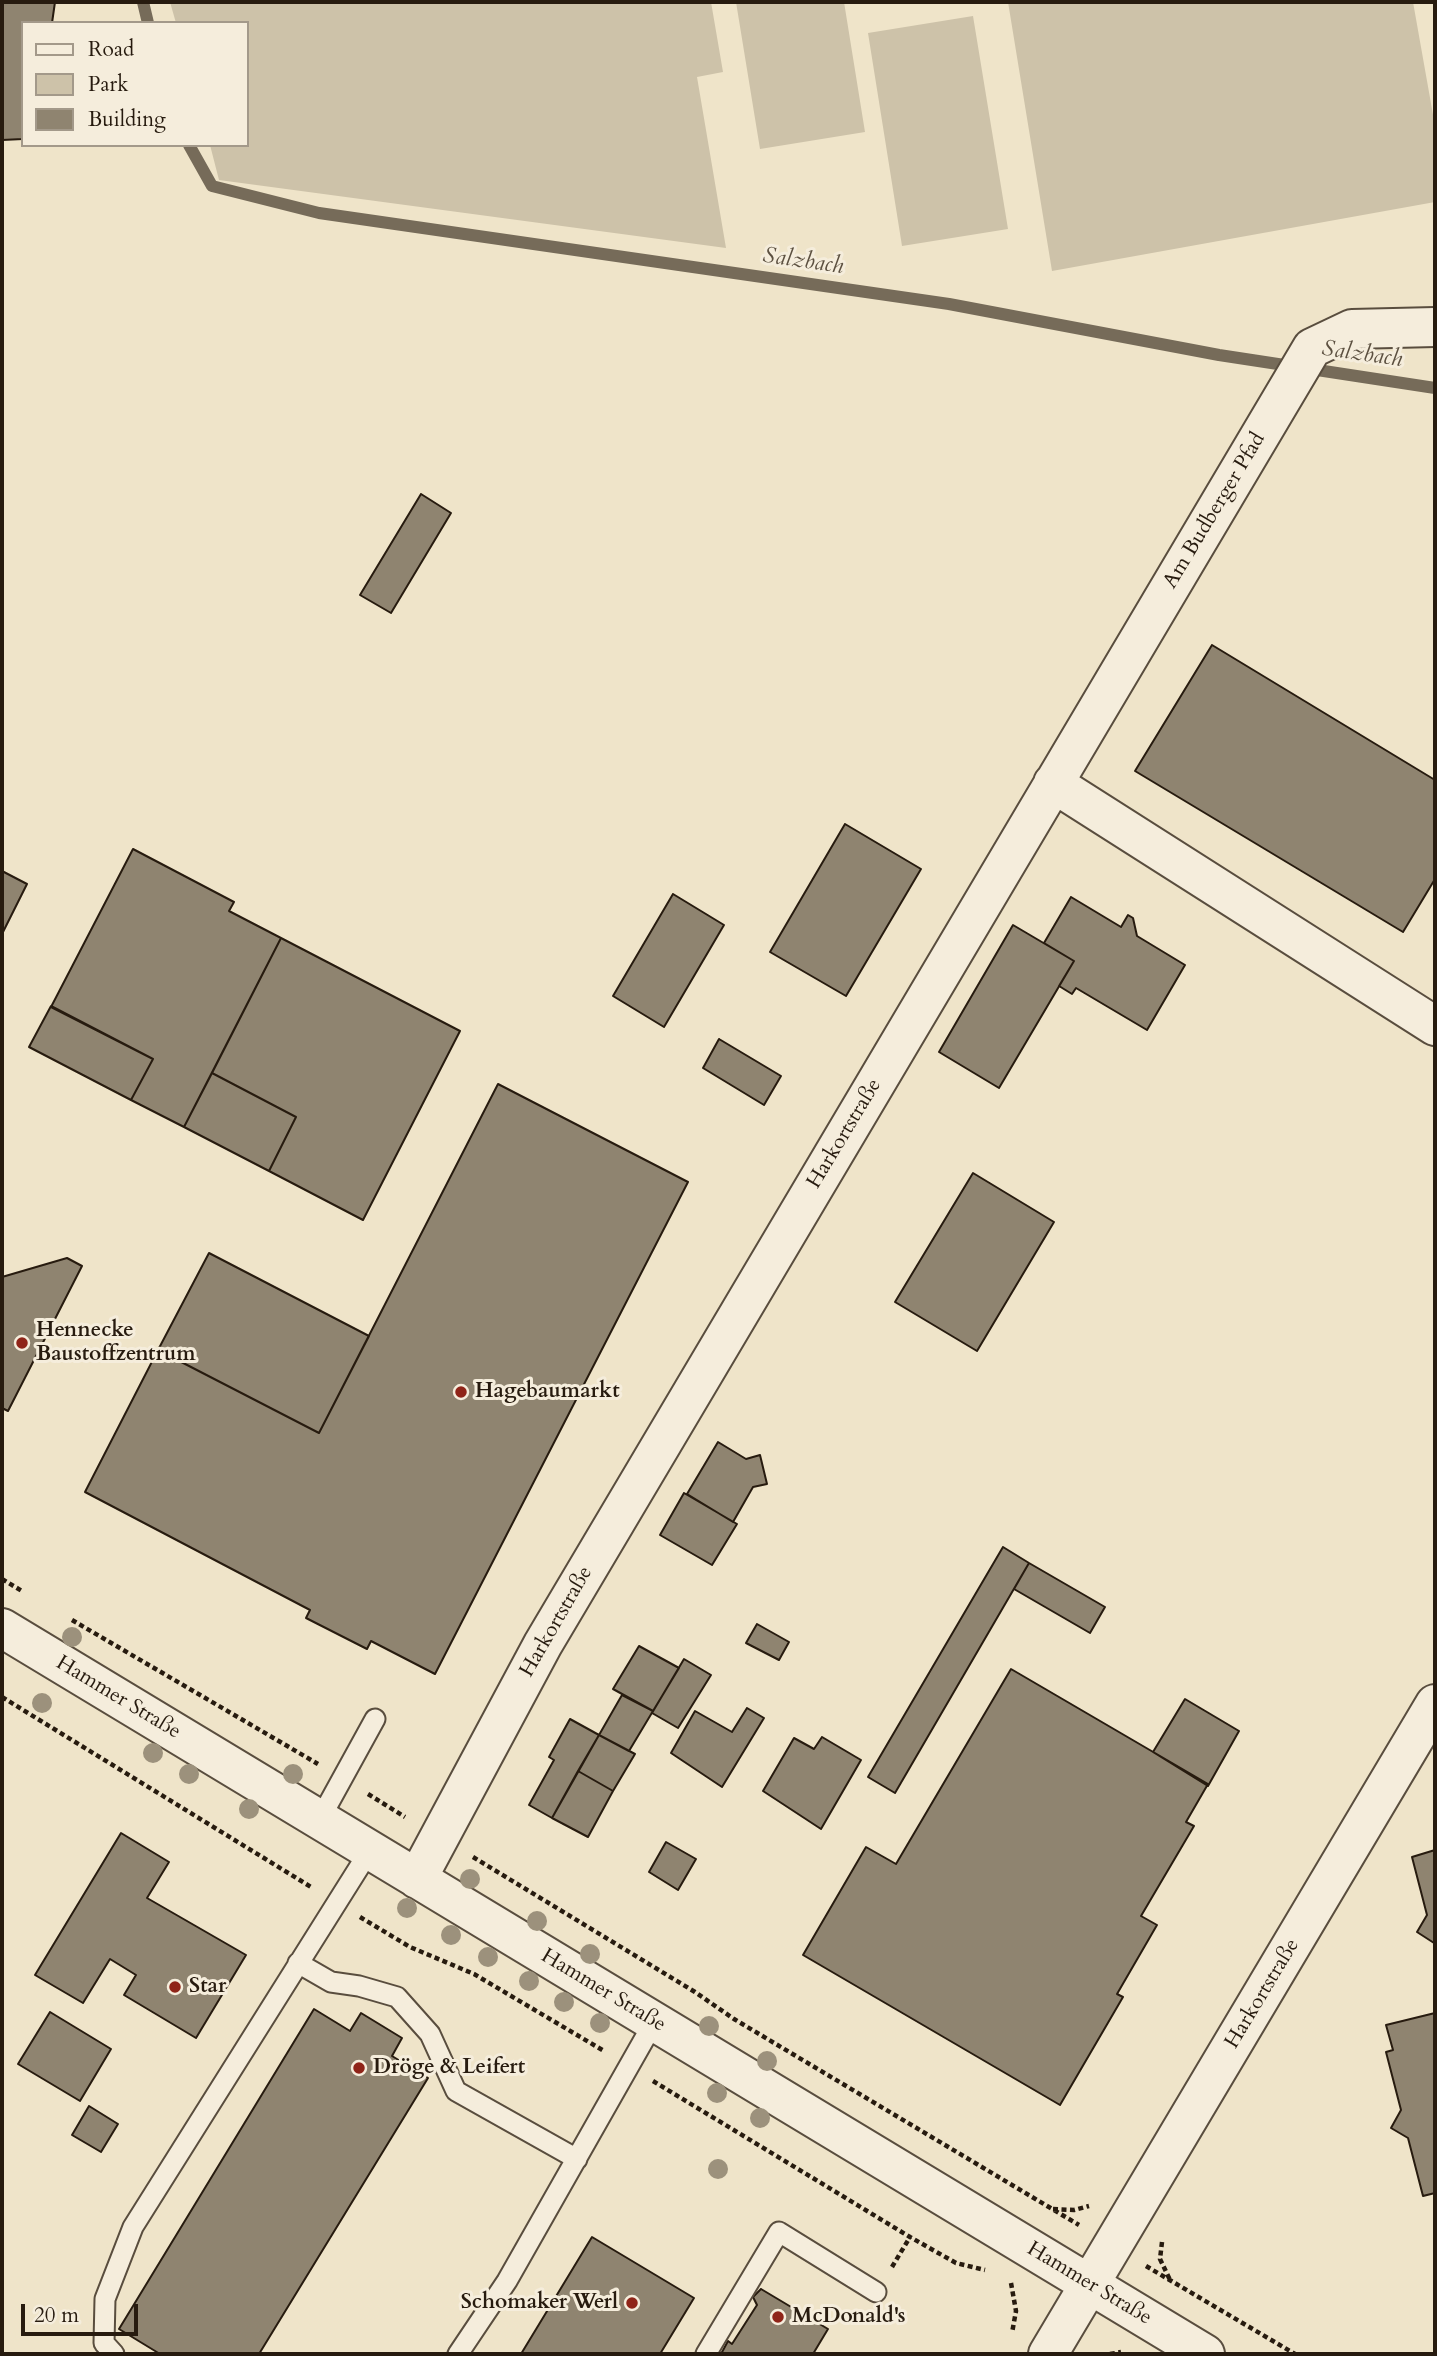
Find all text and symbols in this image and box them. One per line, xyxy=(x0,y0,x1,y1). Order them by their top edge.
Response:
legend xyxy=(21,21,248,147)
text: Road xyxy=(88,35,134,64)
text: Park xyxy=(88,70,128,99)
text: Building xyxy=(88,105,166,134)
water label: Salzbach xyxy=(761,243,845,281)
water label: Salzbach xyxy=(1320,336,1404,374)
street label: Am Budberger Pfad xyxy=(1159,428,1271,594)
street label: Harkortstraße xyxy=(802,1075,888,1193)
place label: Hennecke Baustoffzentrum xyxy=(36,1318,195,1368)
marker: Hennecke Baustoffzentrum xyxy=(14,1335,30,1351)
place label: Hagebaumarkt xyxy=(475,1379,620,1405)
marker: Hagebaumarkt xyxy=(453,1384,469,1400)
street label: Harkortstraße xyxy=(515,1562,599,1682)
street label: Hammer Straße xyxy=(51,1651,185,1745)
street label: Harkortstraße xyxy=(1220,1935,1306,2053)
street label: Hammer Straße xyxy=(536,1944,670,2038)
place label: Star xyxy=(189,1974,226,2000)
marker: Star xyxy=(167,1979,183,1995)
place label: Dröge & Leifert xyxy=(373,2055,525,2081)
marker: Dröge & Leifert xyxy=(351,2060,367,2076)
street label: Hammer Straße xyxy=(1022,2237,1156,2331)
scale bar xyxy=(24,2290,142,2334)
place label: Schomaker Werl xyxy=(461,2290,618,2316)
marker: Schomaker Werl xyxy=(624,2295,640,2311)
text: 20 m xyxy=(34,2301,79,2330)
place label: McDonald's xyxy=(792,2304,906,2330)
marker: McDonald's xyxy=(770,2309,786,2325)

